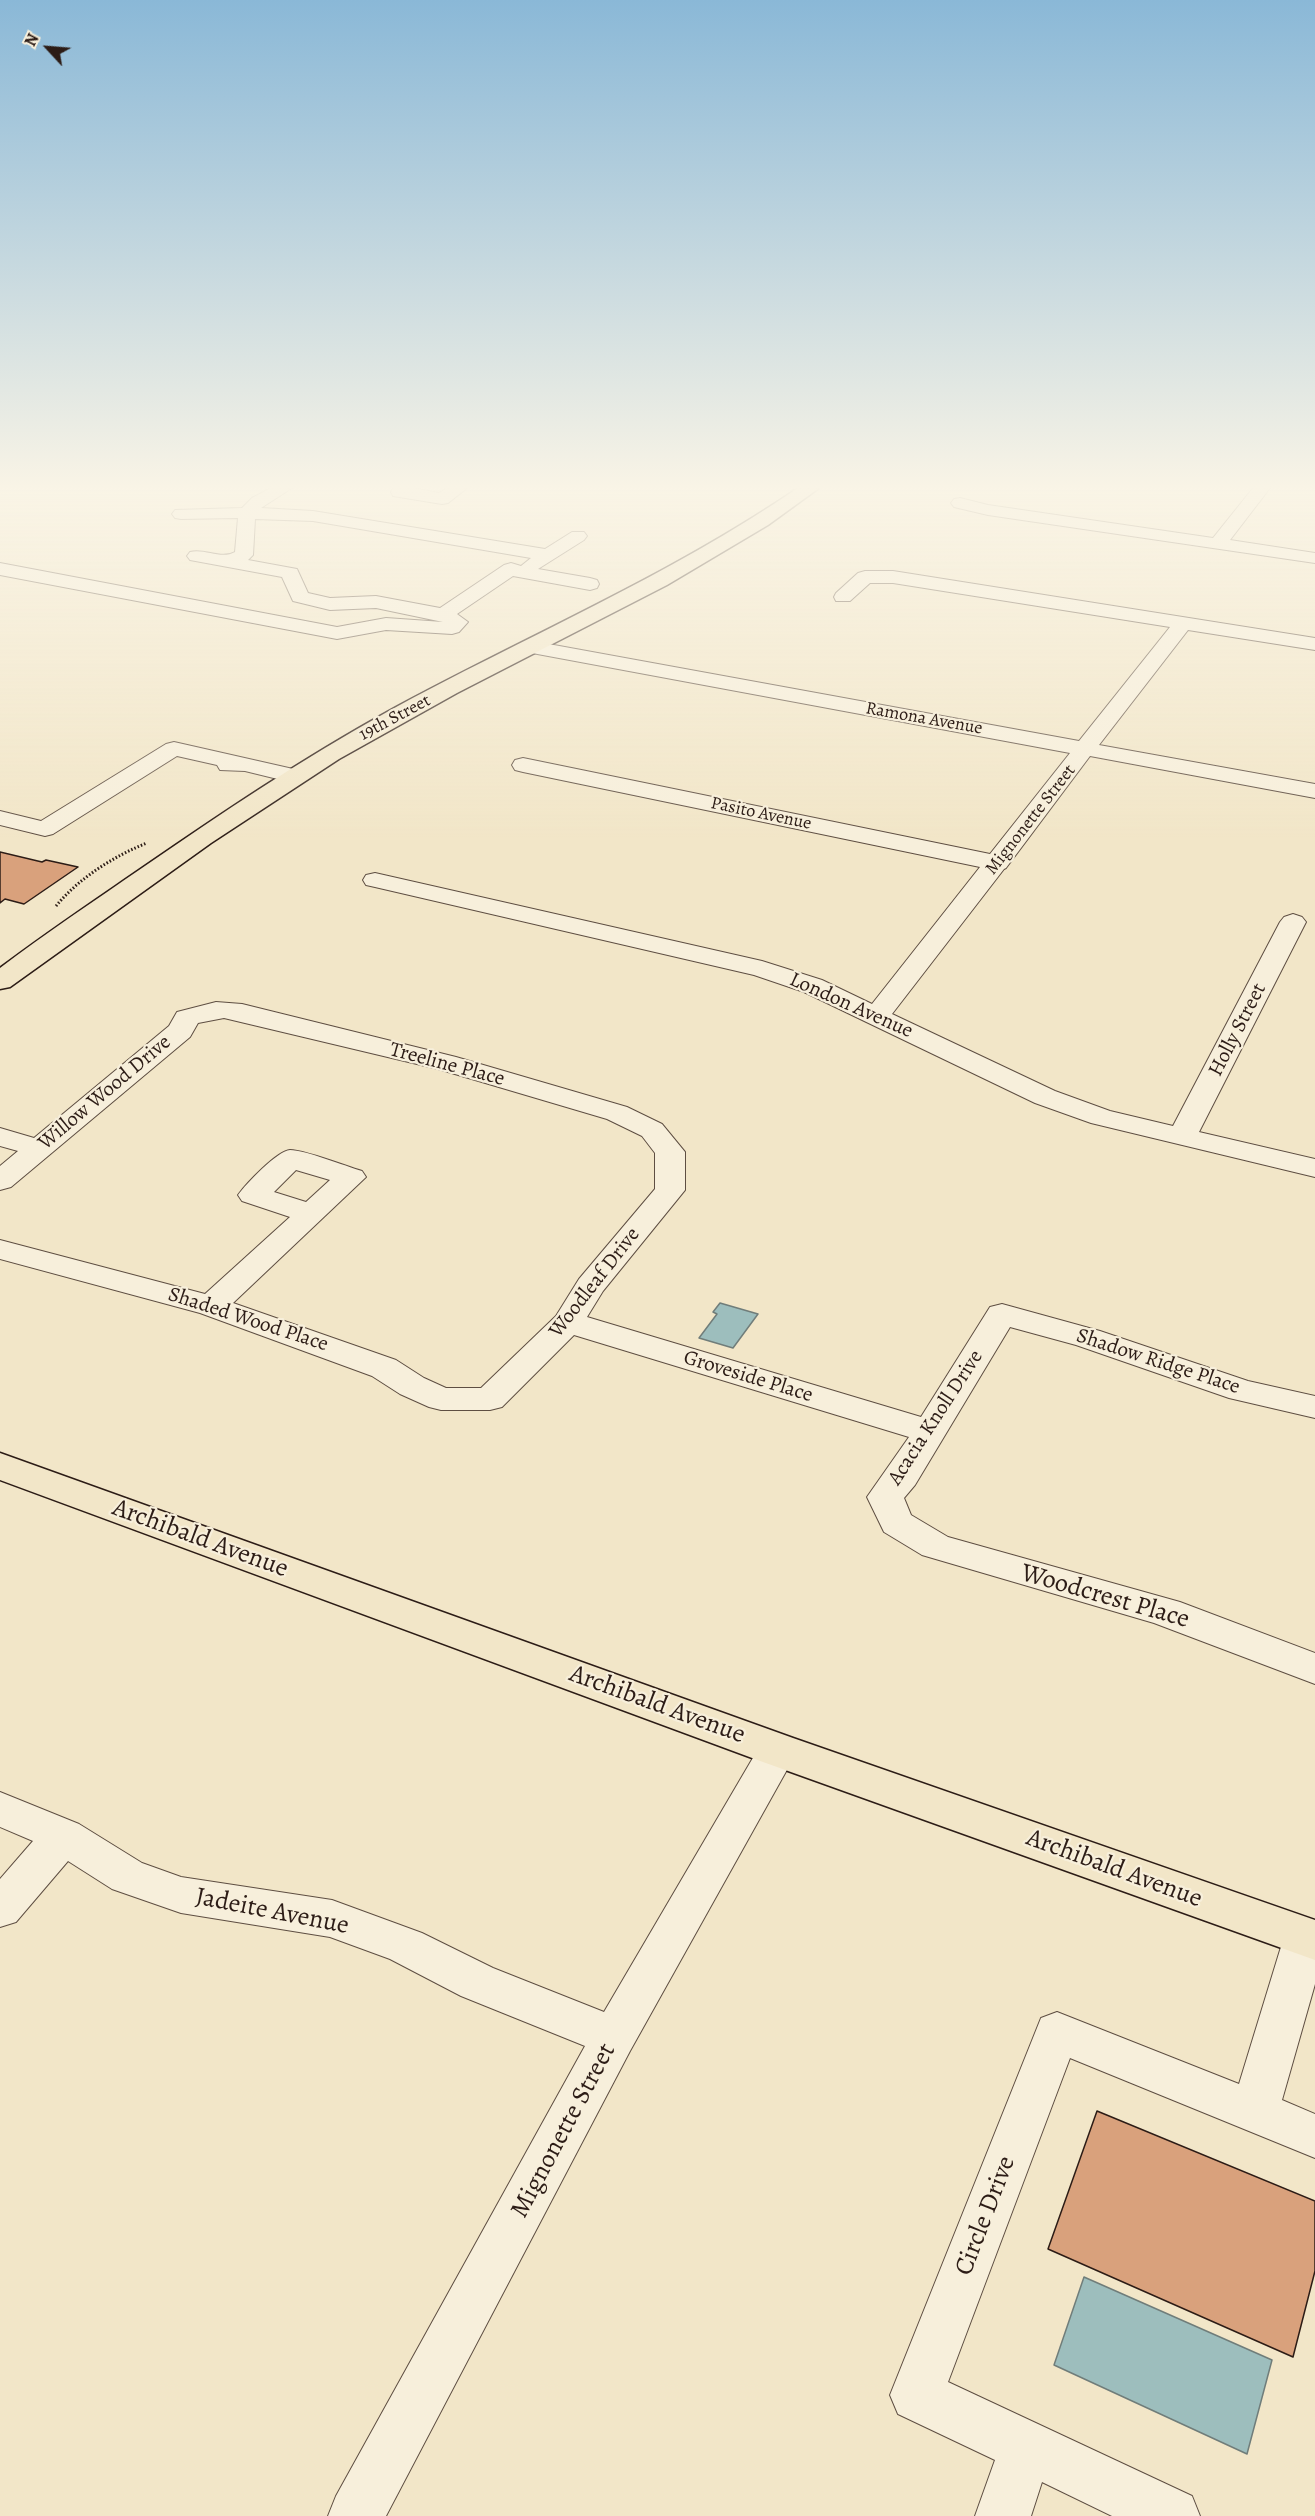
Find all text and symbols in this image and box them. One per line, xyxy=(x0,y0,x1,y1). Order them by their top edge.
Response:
north arrow xyxy=(18,18,78,78)
text: N xyxy=(19,30,44,50)
street label: 19th Street xyxy=(356,690,434,746)
street label: Ramona Avenue xyxy=(864,698,984,740)
street label: Mignonette Street xyxy=(981,761,1081,879)
street label: Pasito Avenue xyxy=(709,793,813,835)
street label: London Avenue xyxy=(785,968,917,1044)
street label: Holly Street xyxy=(1204,979,1272,1081)
street label: Willow Wood Drive xyxy=(34,1030,176,1156)
street label: Treeline Place xyxy=(387,1038,507,1092)
street label: Woodleaf Drive xyxy=(544,1223,646,1343)
street label: Shaded Wood Place xyxy=(165,1282,331,1358)
street label: Shadow Ridge Place xyxy=(1073,1324,1243,1400)
street label: Groveside Place xyxy=(680,1345,816,1409)
street label: Acacia Knoll Drive xyxy=(883,1346,989,1490)
street label: Archibald Avenue xyxy=(108,1493,292,1585)
street label: Woodcrest Place xyxy=(1017,1558,1193,1636)
street label: Archibald Avenue xyxy=(565,1659,749,1751)
street label: Archibald Avenue xyxy=(1022,1823,1206,1915)
street label: Jadeite Avenue xyxy=(193,1882,351,1942)
street label: Mignonette Street xyxy=(505,2038,623,2224)
street label: Circle Drive xyxy=(949,2152,1023,2280)

